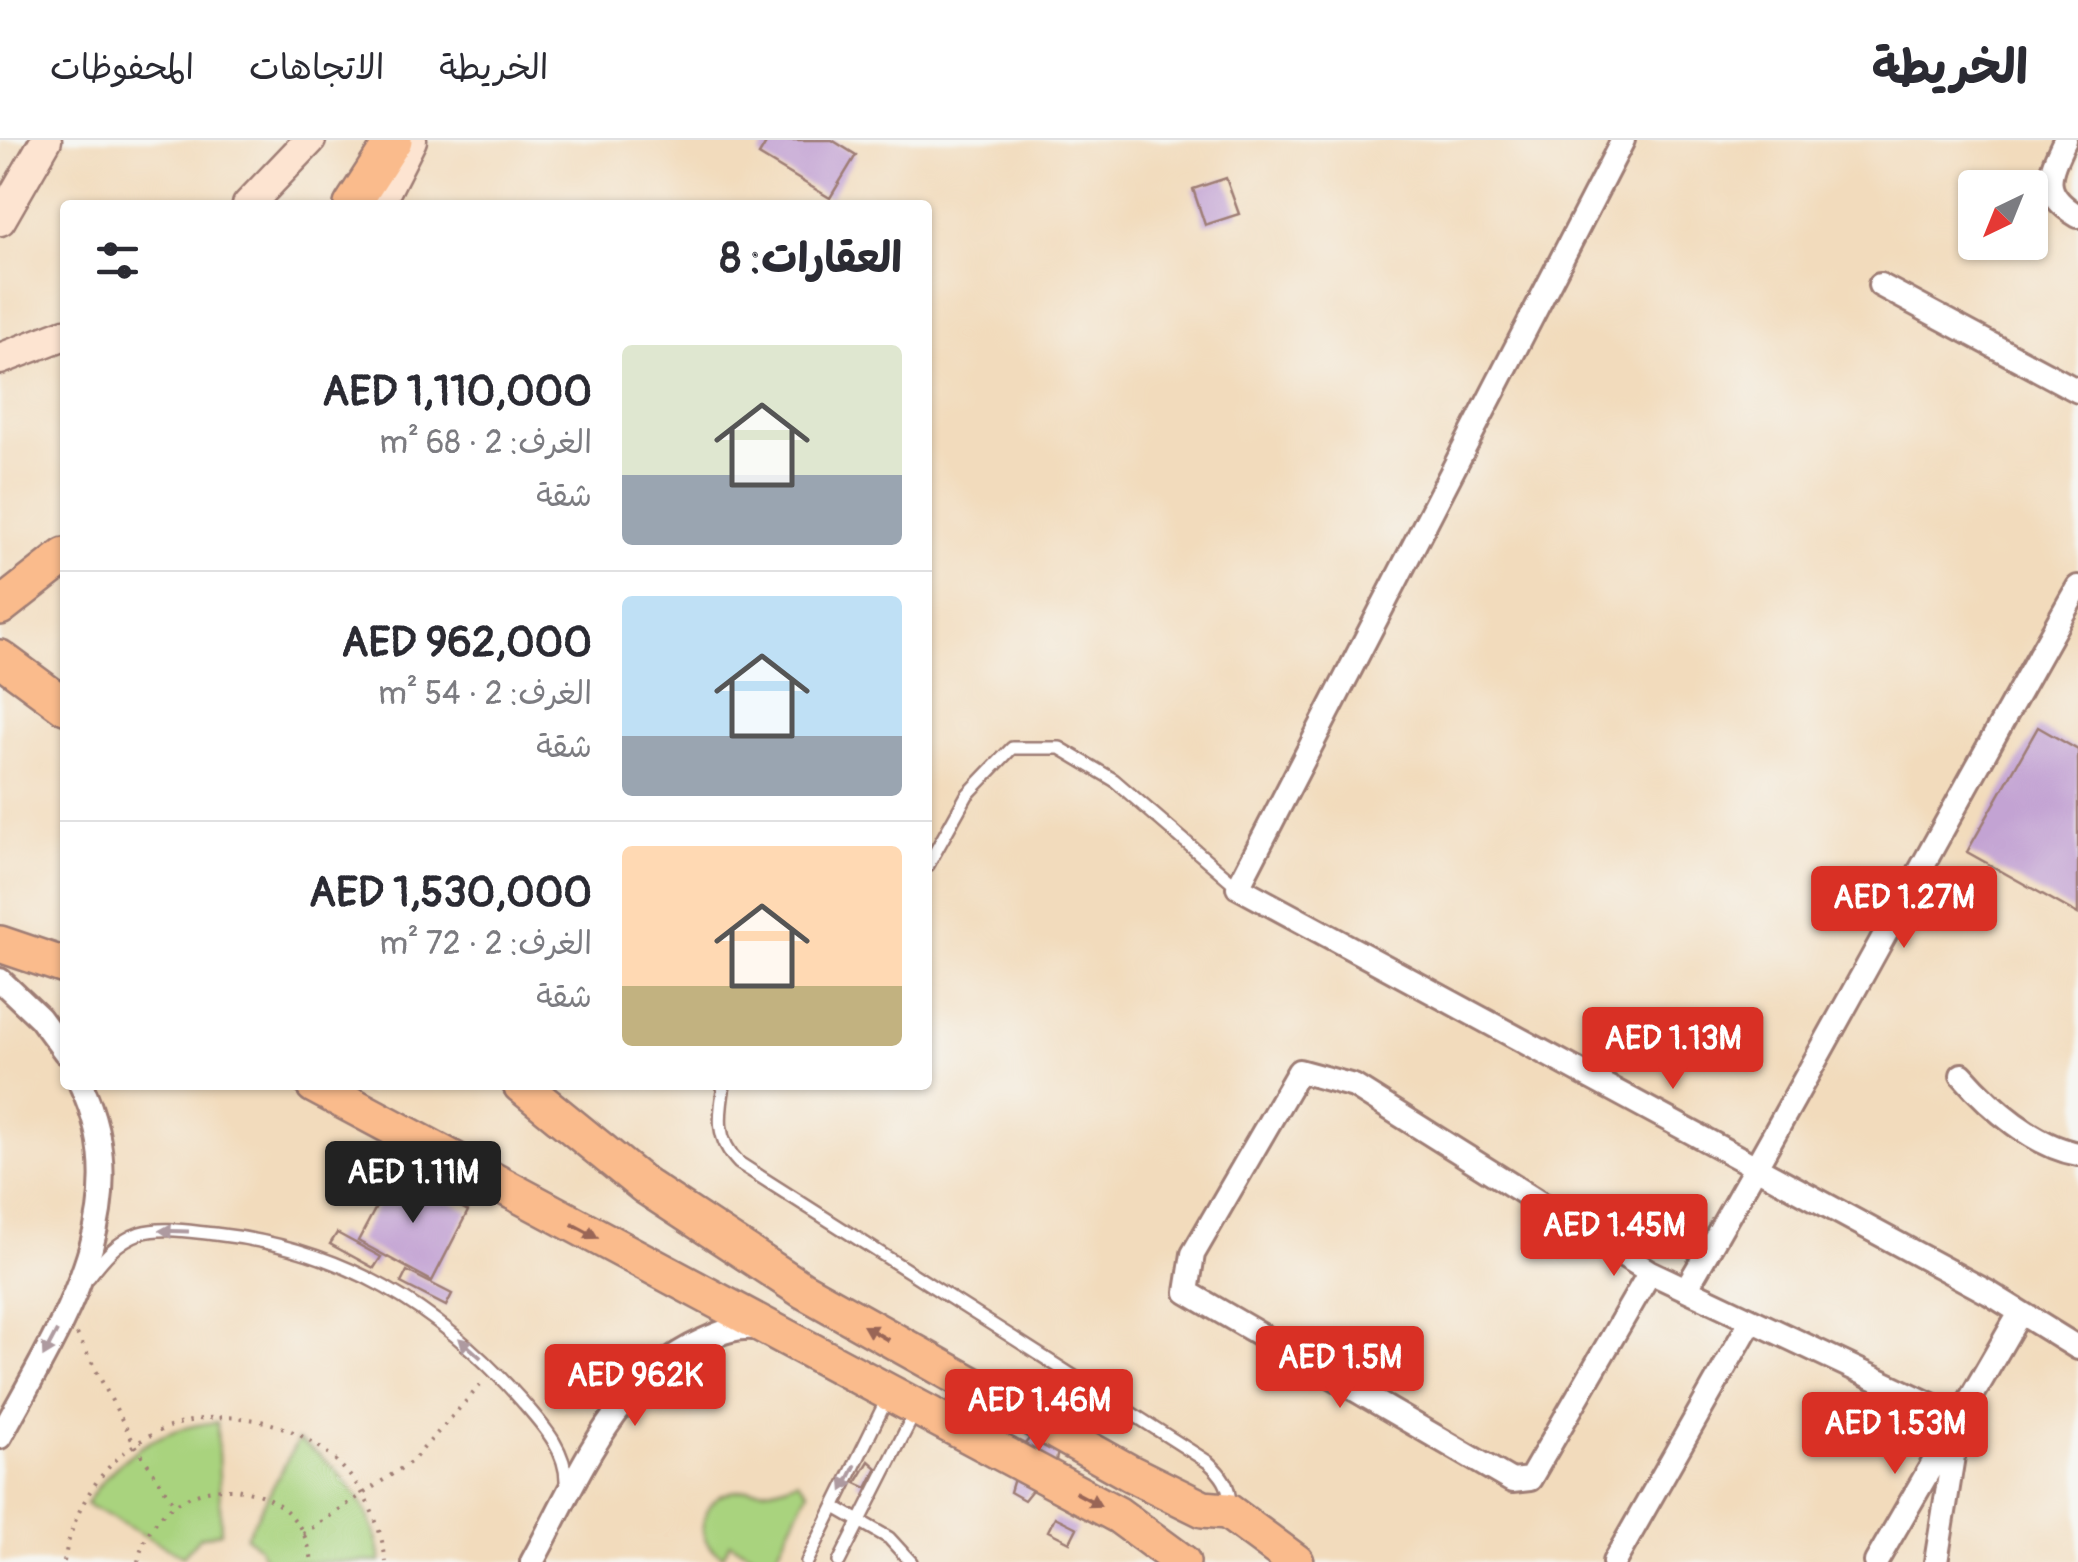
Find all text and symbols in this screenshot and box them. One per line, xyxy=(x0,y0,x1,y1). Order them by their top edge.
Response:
text: الخريطة xyxy=(1872,38,2028,98)
text: المحفوظات xyxy=(50,46,194,90)
text: الاتجاهات xyxy=(249,46,384,90)
text: الخريطة xyxy=(439,46,548,90)
north arrow xyxy=(1958,170,2048,260)
map controls xyxy=(1958,170,2048,260)
icon: filters xyxy=(90,233,145,288)
text: العقارات: 8 xyxy=(720,233,902,285)
text: AED 1,110,000 xyxy=(322,366,592,418)
icon: home xyxy=(702,385,822,505)
text: الغرف: 2 · 68 m² xyxy=(380,423,592,463)
text: شقة xyxy=(536,476,592,516)
text: AED 962,000 xyxy=(341,617,592,669)
icon: home xyxy=(702,636,822,756)
text: الغرف: 2 · 54 m² xyxy=(378,674,592,714)
text: شقة xyxy=(536,727,592,767)
pin: AED 1.27M xyxy=(1790,866,2018,951)
text: AED 1,530,000 xyxy=(309,867,592,919)
text: AED 1.27M xyxy=(1833,878,1975,918)
icon: home xyxy=(702,886,822,1006)
text: الغرف: 2 · 72 m² xyxy=(379,924,592,964)
text: شقة xyxy=(536,977,592,1017)
pin: AED 1.13M xyxy=(1559,1007,1787,1092)
text: AED 1.13M xyxy=(1604,1019,1742,1059)
pin: AED 1.11M xyxy=(299,1141,527,1226)
text: AED 1.11M xyxy=(347,1153,479,1193)
pin: AED 1.45M xyxy=(1500,1194,1728,1279)
text: AED 1.45M xyxy=(1543,1206,1685,1246)
one-way arrow xyxy=(570,1222,599,1239)
one-way arrow xyxy=(158,1223,190,1239)
one-way arrow xyxy=(861,1324,890,1341)
pin: AED 1.5M xyxy=(1237,1326,1443,1411)
one-way arrow xyxy=(42,1330,60,1358)
one-way arrow xyxy=(458,1337,483,1359)
text: AED 1.5M xyxy=(1278,1338,1402,1378)
pin: AED 962K xyxy=(532,1344,738,1429)
text: AED 962K xyxy=(567,1356,703,1396)
pin: AED 1.46M xyxy=(925,1369,1153,1454)
text: AED 1.46M xyxy=(967,1381,1111,1421)
pin: AED 1.53M xyxy=(1781,1392,2009,1477)
text: AED 1.53M xyxy=(1824,1404,1966,1444)
one-way arrow xyxy=(841,1463,858,1492)
one-way arrow xyxy=(1073,1490,1102,1507)

